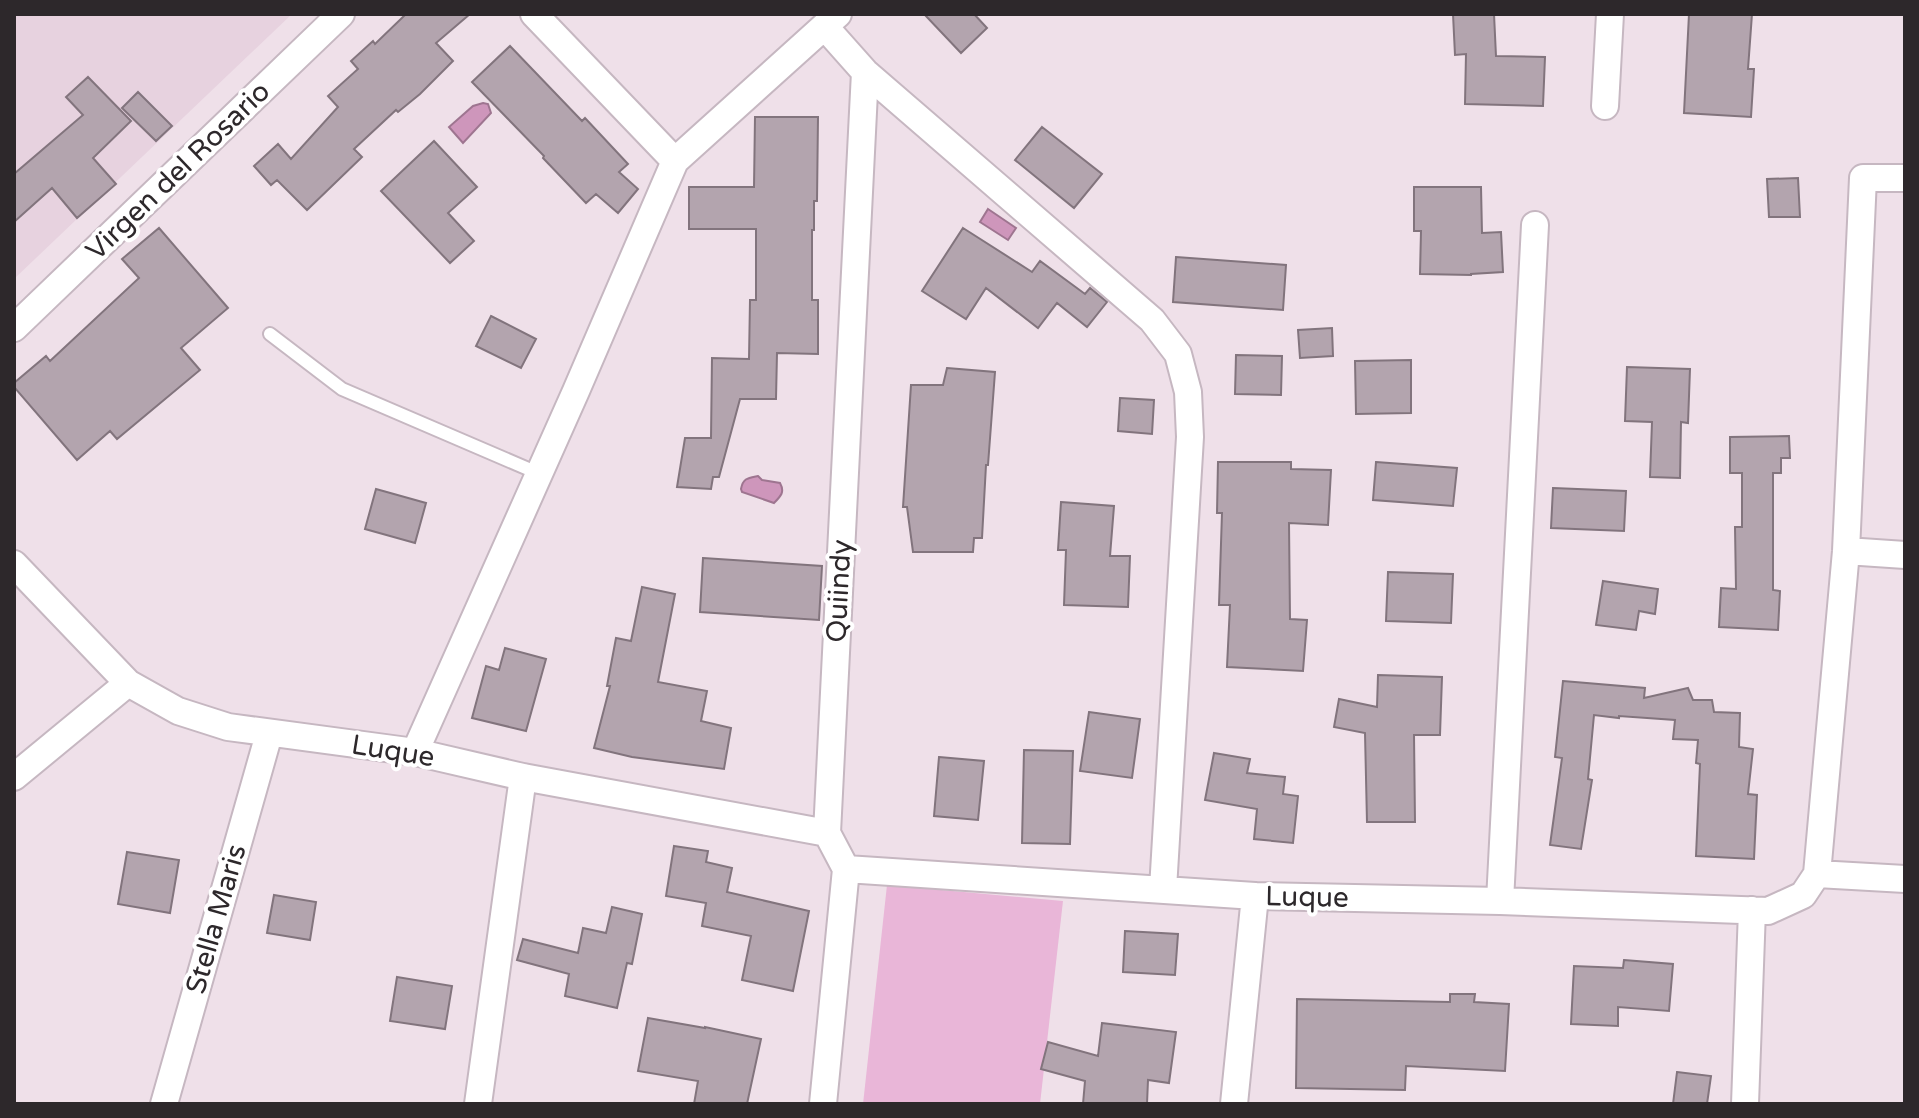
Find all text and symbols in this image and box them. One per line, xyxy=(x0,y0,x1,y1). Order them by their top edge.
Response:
street label: Virgen del Rosario xyxy=(79,74,277,268)
street label: Quiindy xyxy=(819,539,859,643)
street label: Luque xyxy=(349,728,437,774)
street label: Stella Maris xyxy=(178,840,254,998)
street label: Luque xyxy=(1265,879,1349,915)

